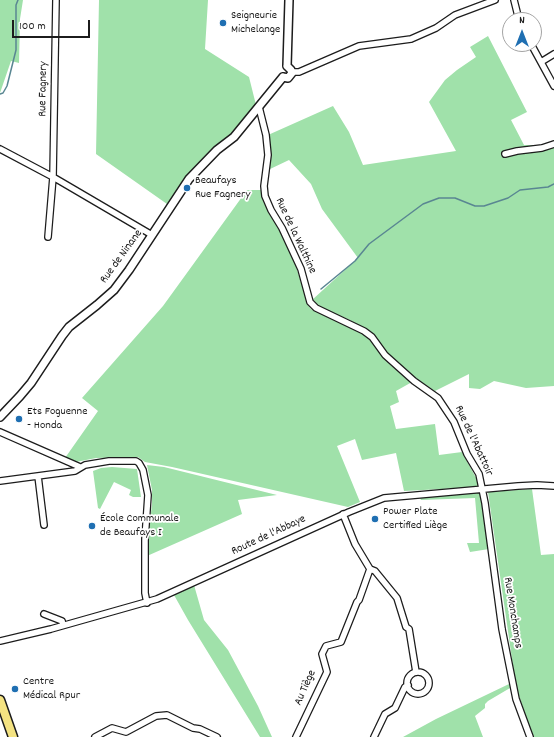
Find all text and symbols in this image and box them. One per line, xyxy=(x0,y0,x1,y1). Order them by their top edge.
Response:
place label: Seigneurie Michelange xyxy=(231,9,280,37)
scale bar xyxy=(14,12,92,38)
north arrow xyxy=(502,12,542,52)
text: N xyxy=(519,13,525,29)
text: 100 m xyxy=(19,18,46,35)
marker: Seigneurie Michelange xyxy=(218,18,228,28)
street label: Rue Fagnery xyxy=(36,61,52,117)
place label: Beaufays Rue Fagnery xyxy=(195,174,250,202)
marker: Beaufays Rue Fagnery xyxy=(182,183,192,193)
street label: Rue de la Walthine xyxy=(271,196,319,276)
street label: Rue de Ninane xyxy=(98,227,146,287)
street label: Rue de l'Abattoir xyxy=(450,403,496,479)
place label: Ets Foguenne - Honda xyxy=(27,405,87,433)
marker: Ets Foguenne - Honda xyxy=(14,414,24,424)
place label: Power Plate Certified Liège xyxy=(383,505,447,533)
place label: École Communale de Beaufays I xyxy=(100,512,179,540)
street label: Route de l'Abbaye xyxy=(230,512,308,560)
marker: Power Plate Certified Liège xyxy=(370,514,380,524)
marker: École Communale de Beaufays I xyxy=(87,521,97,531)
street label: Rue Monchamps xyxy=(499,576,525,650)
street label: Au Tiège xyxy=(292,668,320,708)
place label: Centre Médical Rpur xyxy=(23,675,80,703)
marker: Centre Médical Rpur xyxy=(10,684,20,694)

